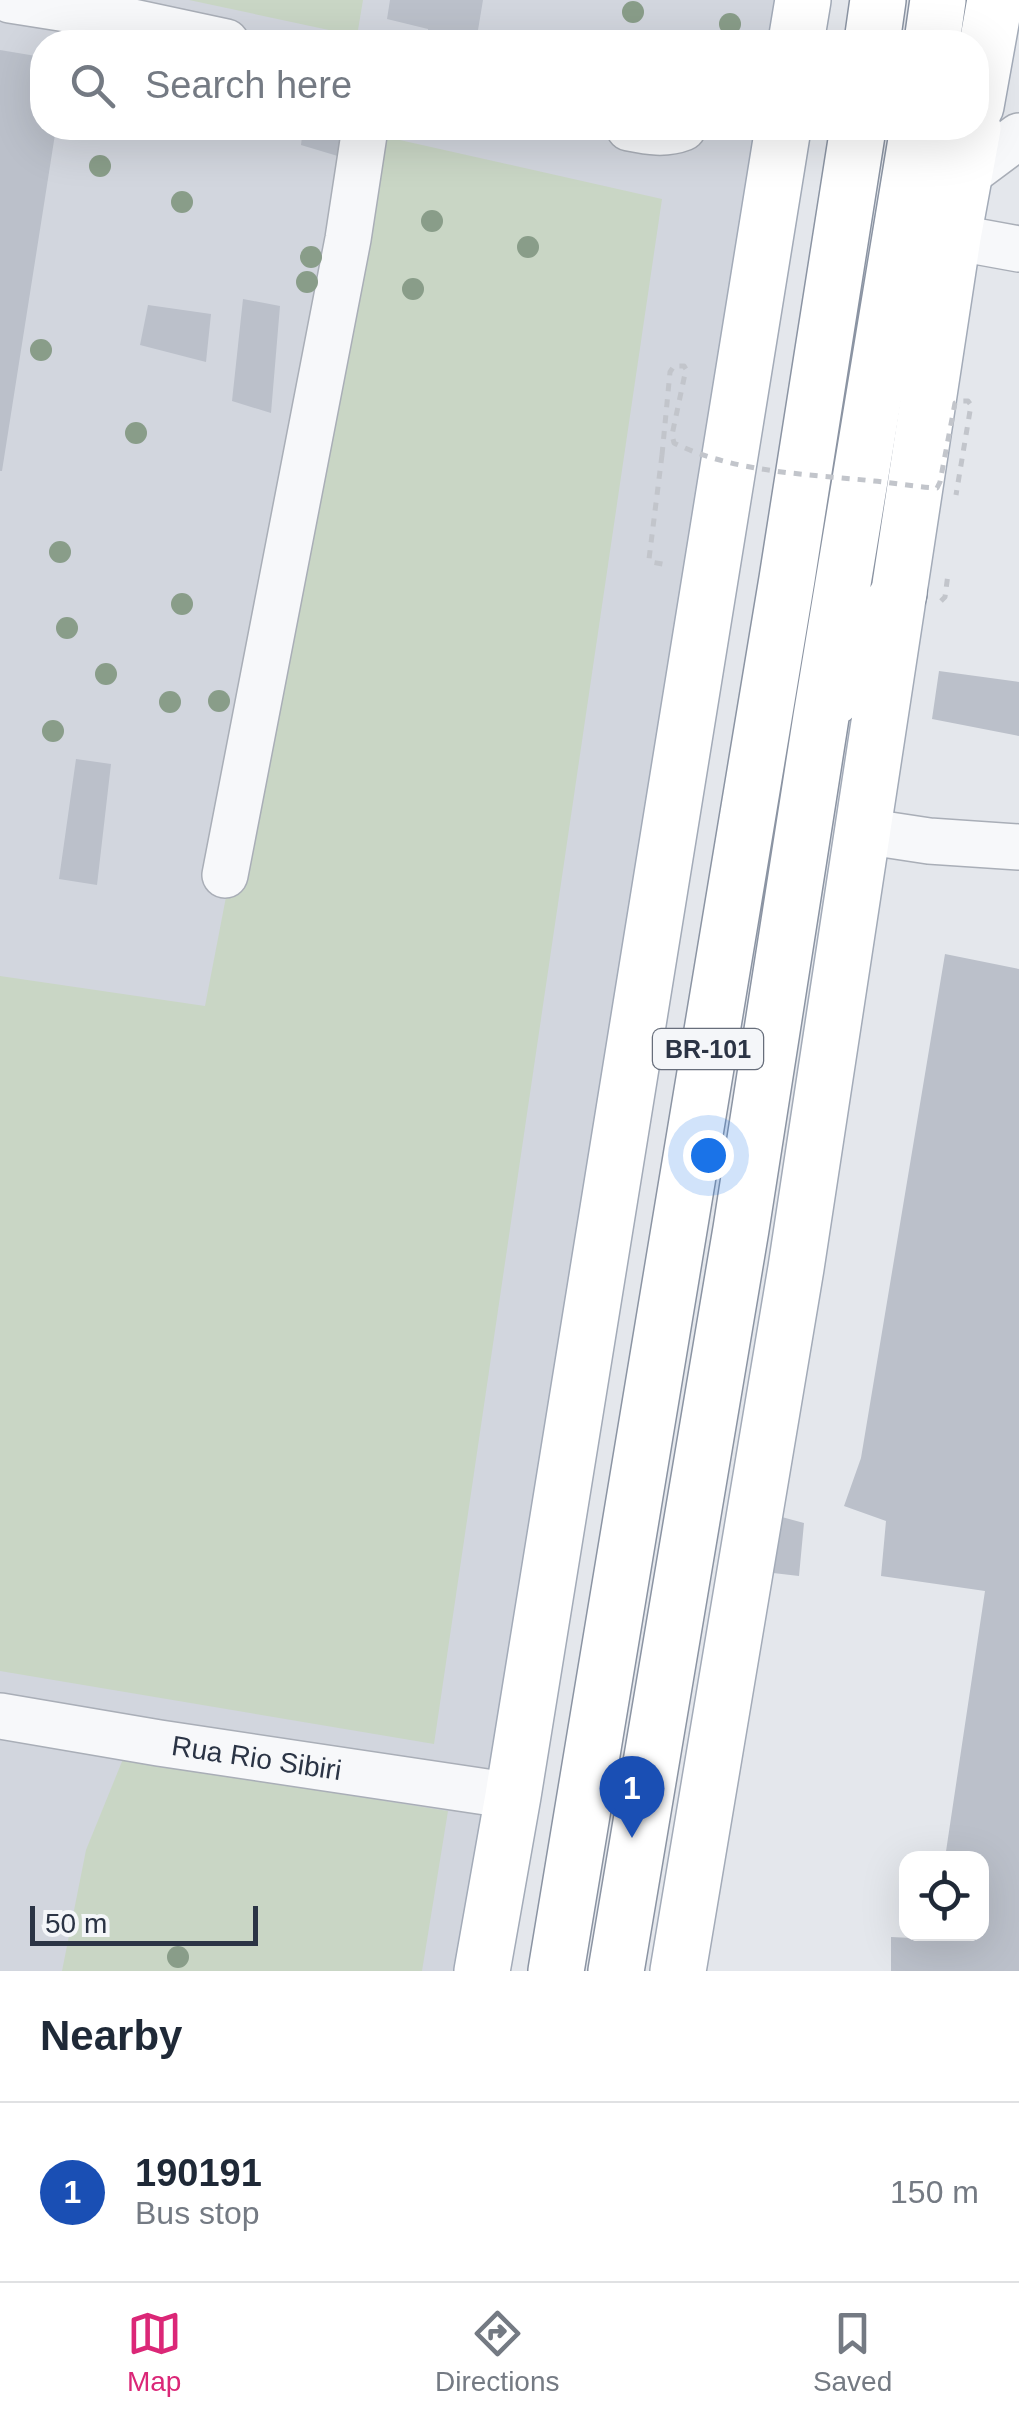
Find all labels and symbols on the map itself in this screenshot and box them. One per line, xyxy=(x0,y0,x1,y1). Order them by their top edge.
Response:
road number: BR-101 xyxy=(653,1029,763,1069)
your location xyxy=(683,1130,734,1181)
street label: Rua Rio Sibiri xyxy=(170,1730,344,1786)
pin: 1 xyxy=(600,1756,664,1838)
scale bar xyxy=(30,1901,258,1946)

